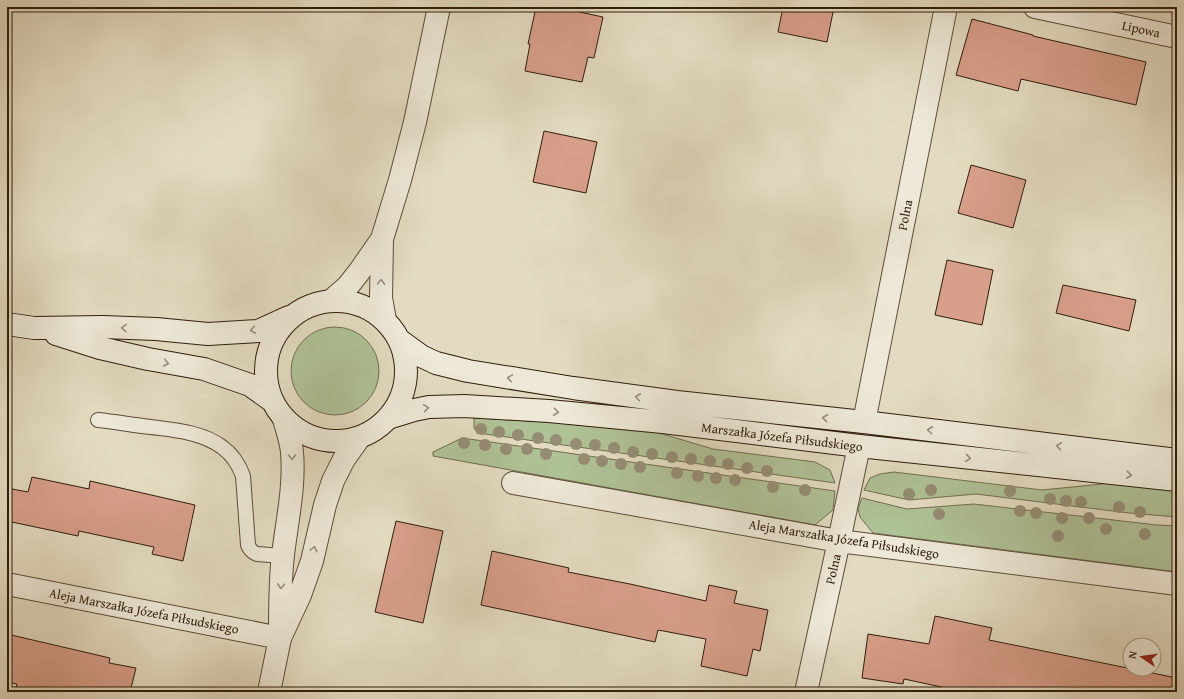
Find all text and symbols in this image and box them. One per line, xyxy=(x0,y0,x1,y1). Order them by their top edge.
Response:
street label: Lipowa xyxy=(1120,16,1163,42)
street label: Polna xyxy=(893,197,917,232)
one-way arrow xyxy=(377,279,385,285)
one-way arrow xyxy=(121,324,127,332)
one-way arrow xyxy=(250,325,257,334)
one-way arrow xyxy=(163,358,170,366)
one-way arrow xyxy=(507,374,513,383)
one-way arrow xyxy=(635,393,642,402)
one-way arrow xyxy=(423,404,429,413)
one-way arrow xyxy=(553,407,559,416)
one-way arrow xyxy=(822,414,828,423)
street label: Marszałka Józefa Piłsudskiego xyxy=(700,418,864,456)
one-way arrow xyxy=(927,426,933,435)
one-way arrow xyxy=(1056,442,1062,451)
one-way arrow xyxy=(965,453,971,462)
one-way arrow xyxy=(288,454,296,460)
one-way arrow xyxy=(1126,470,1132,479)
street label: Aleja Marszałka Józefa Piłsudskiego xyxy=(747,515,941,564)
one-way arrow xyxy=(310,546,318,553)
street label: Polna xyxy=(820,551,846,586)
street label: Aleja Marszałka Józefa Piłsudskiego xyxy=(48,583,241,639)
one-way arrow xyxy=(276,583,285,589)
north arrow xyxy=(1122,637,1162,677)
text: N xyxy=(1124,649,1141,660)

